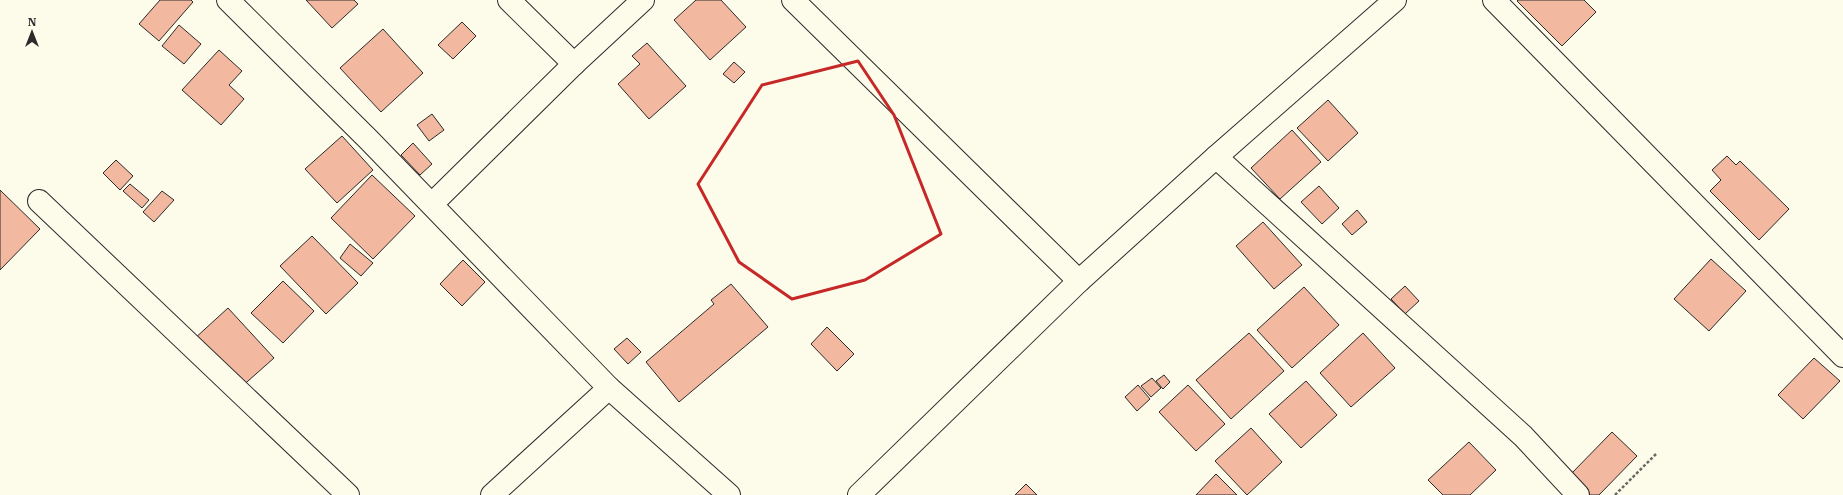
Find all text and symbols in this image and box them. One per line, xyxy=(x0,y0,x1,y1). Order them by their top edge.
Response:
north arrow xyxy=(12,12,52,52)
text: N xyxy=(28,15,37,29)

